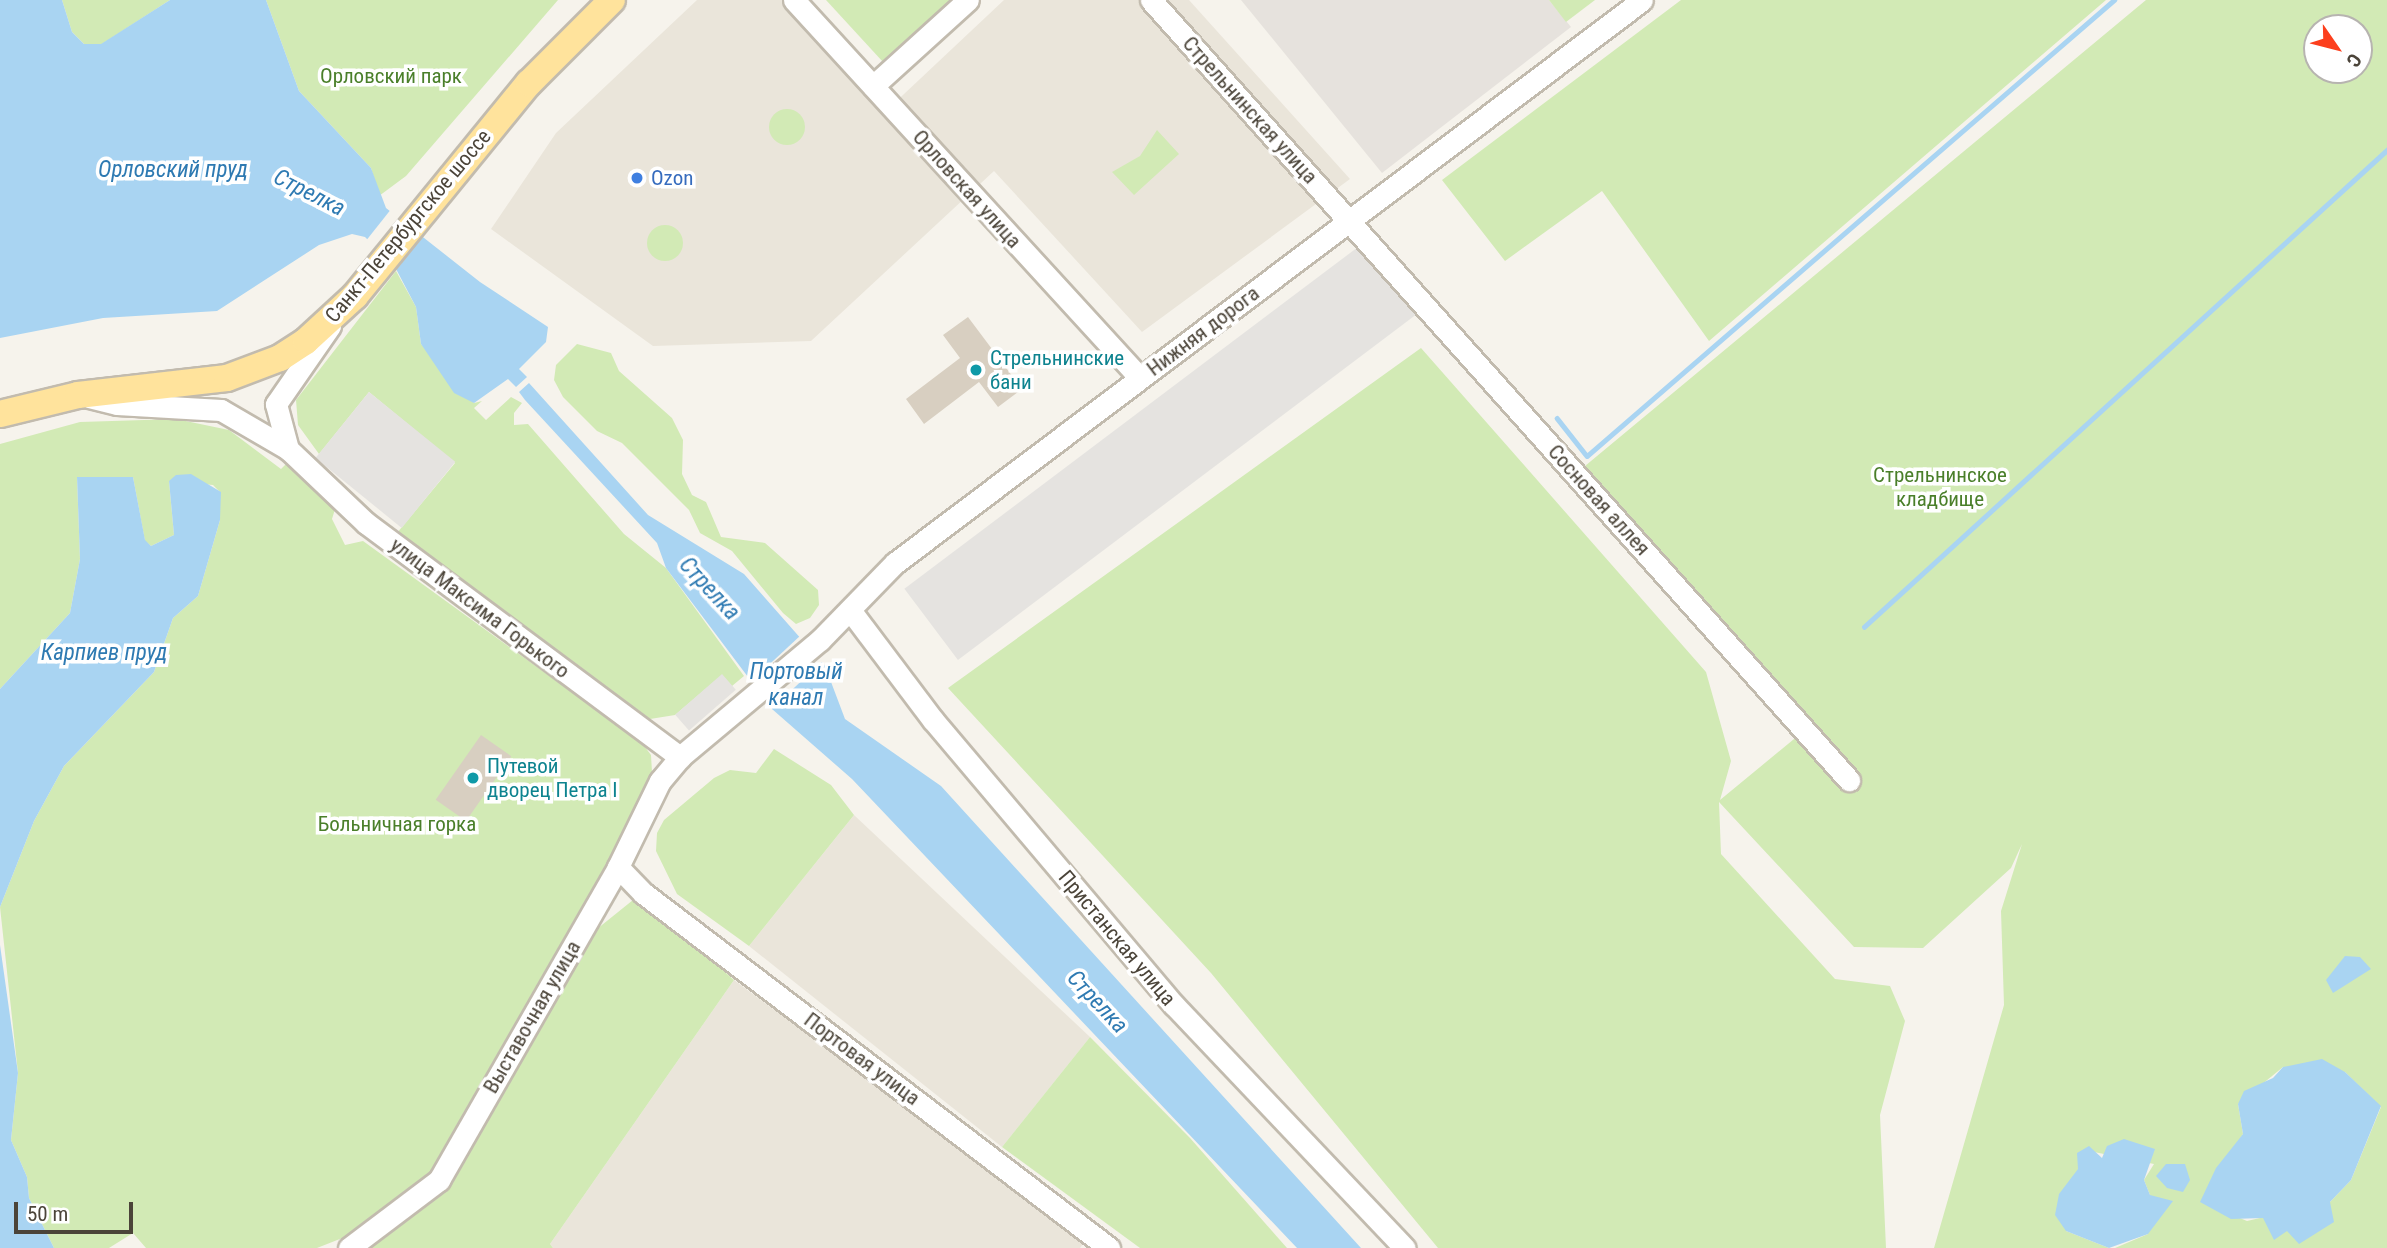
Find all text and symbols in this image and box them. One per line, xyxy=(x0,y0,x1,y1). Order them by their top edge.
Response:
north arrow xyxy=(2303,14,2373,84)
street label: Стрельнинская улица xyxy=(1177,31,1323,189)
text: С xyxy=(2341,49,2367,71)
park label: Орловский парк xyxy=(320,63,462,89)
street label: Санкт-Петербургское шоссе xyxy=(320,124,496,328)
street label: Орловская улица xyxy=(907,125,1027,253)
water label: Орловский пруд xyxy=(98,156,248,184)
water label: Стрелка xyxy=(269,163,349,223)
place label: Ozon xyxy=(651,165,693,191)
marker: Ozon xyxy=(629,170,645,186)
street label: Нижняя дорога xyxy=(1142,281,1264,381)
place label: Стрельнинские бани xyxy=(990,345,1124,395)
marker: Стрельнинские бани xyxy=(968,362,984,378)
street label: Сосновая аллея xyxy=(1543,439,1655,561)
park label: Стрельнинское кладбище xyxy=(1873,462,2007,512)
street label: улица Максима Горького xyxy=(385,532,575,684)
water label: Стрелка xyxy=(673,552,745,626)
water label: Карпиев пруд xyxy=(41,639,167,667)
water label: Портовый канал xyxy=(749,658,843,712)
place label: Путевой дворец Петра I xyxy=(487,753,618,803)
marker: Путевой дворец Петра I xyxy=(465,770,481,786)
park label: Больничная горка xyxy=(318,811,476,837)
street label: Пристанская улица xyxy=(1053,865,1181,1011)
street label: Выставочная улица xyxy=(478,936,586,1098)
water label: Стрелка xyxy=(1061,965,1133,1039)
street label: Портовая улица xyxy=(799,1007,925,1111)
scale bar xyxy=(18,1188,136,1232)
text: 50 m xyxy=(27,1202,68,1226)

